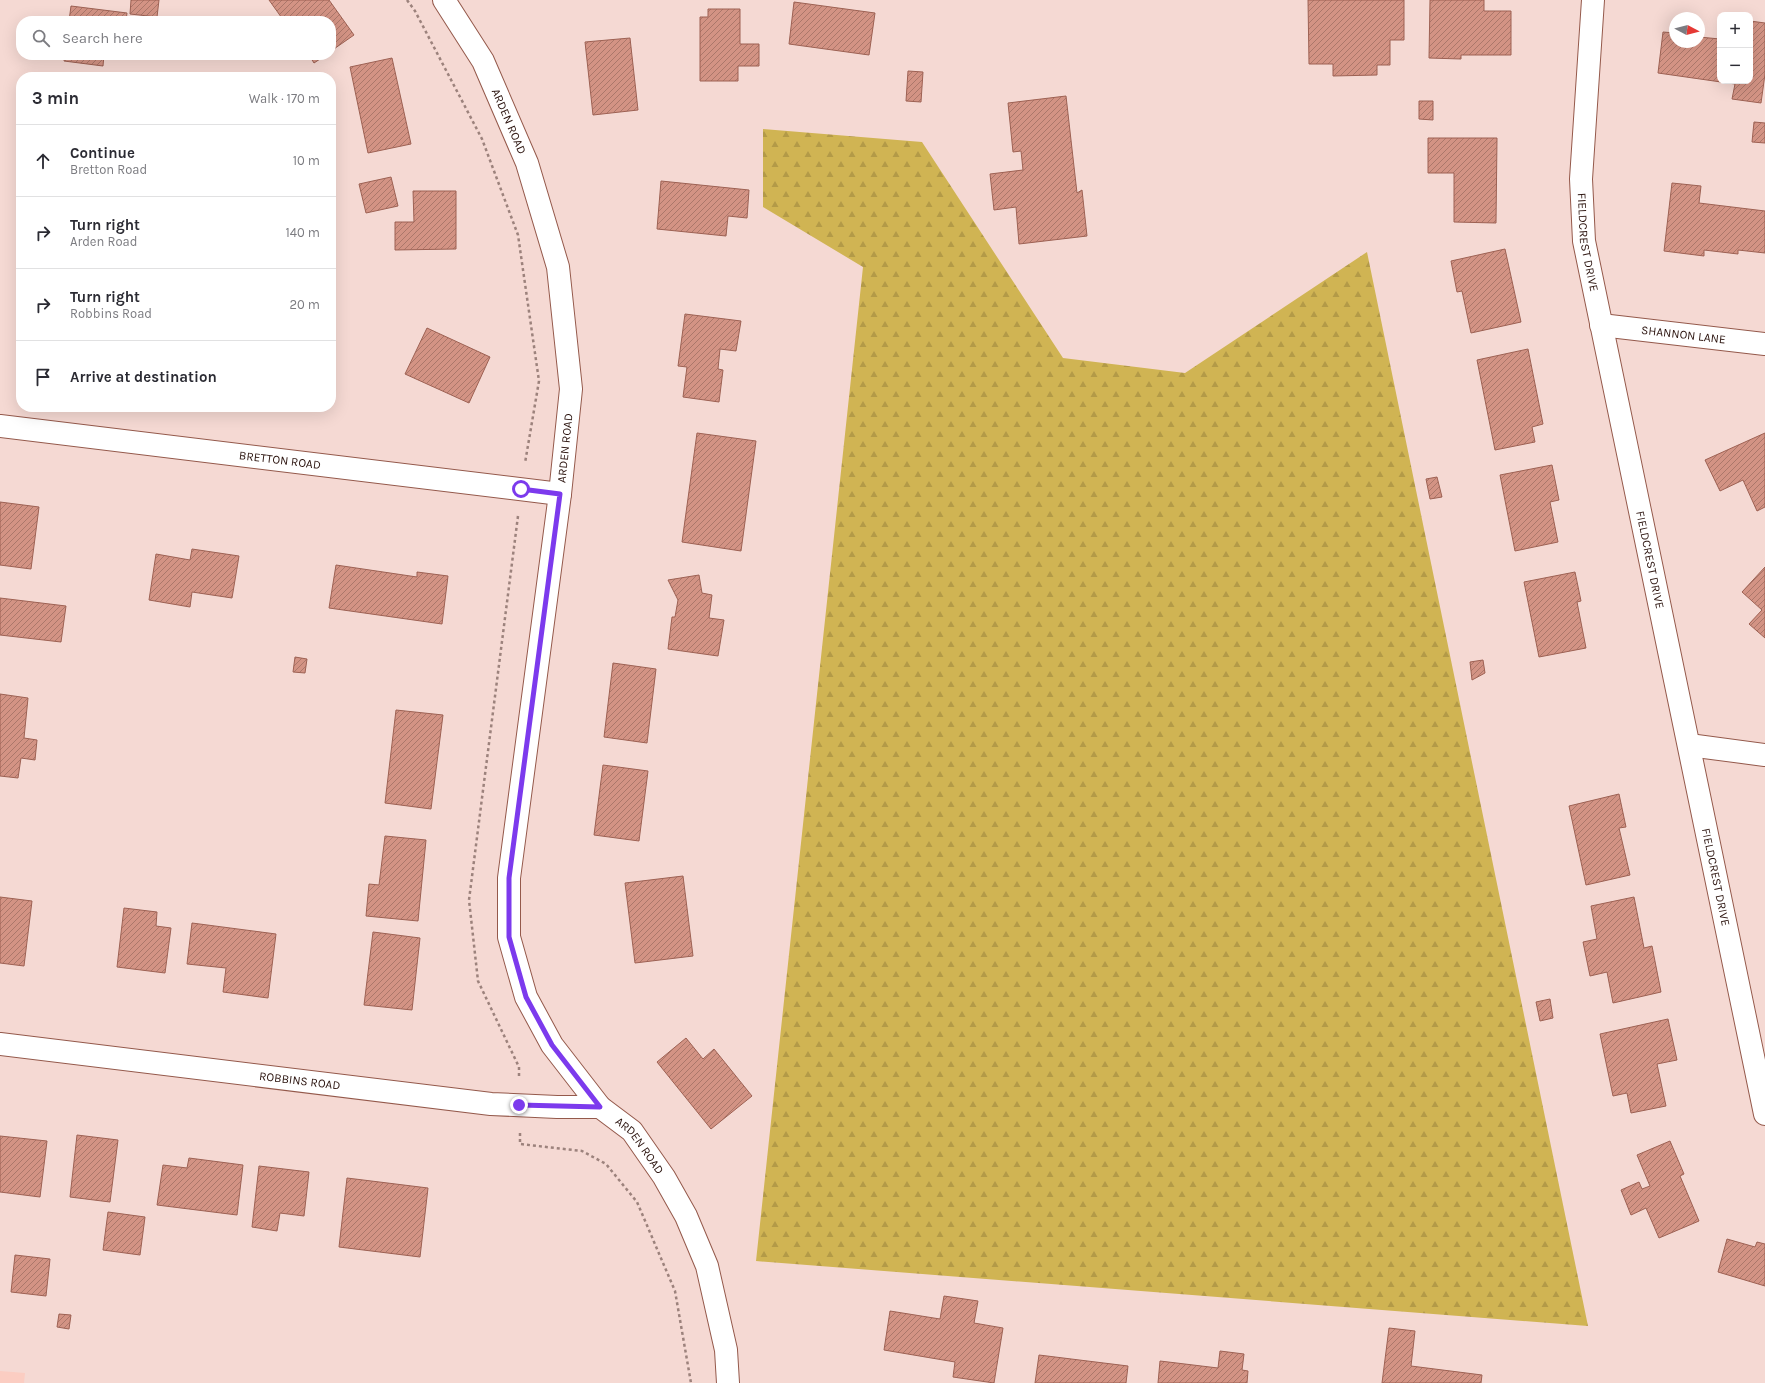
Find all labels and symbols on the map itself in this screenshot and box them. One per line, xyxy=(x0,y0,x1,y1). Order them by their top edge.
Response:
north arrow xyxy=(1669,12,1705,48)
street label: ARDEN ROAD xyxy=(489,86,529,156)
street label: FIELDCREST DRIVE xyxy=(1575,192,1601,293)
street label: SHANNON LANE xyxy=(1640,323,1726,346)
street label: ARDEN ROAD xyxy=(554,412,576,483)
street label: BRETTON ROAD xyxy=(238,448,322,472)
route start xyxy=(512,480,530,498)
street label: FIELDCREST DRIVE xyxy=(1633,509,1667,610)
street label: FIELDCREST DRIVE xyxy=(1699,827,1733,927)
street label: ROBBINS ROAD xyxy=(258,1069,341,1093)
route end xyxy=(510,1096,528,1114)
street label: ARDEN ROAD xyxy=(613,1114,667,1177)

